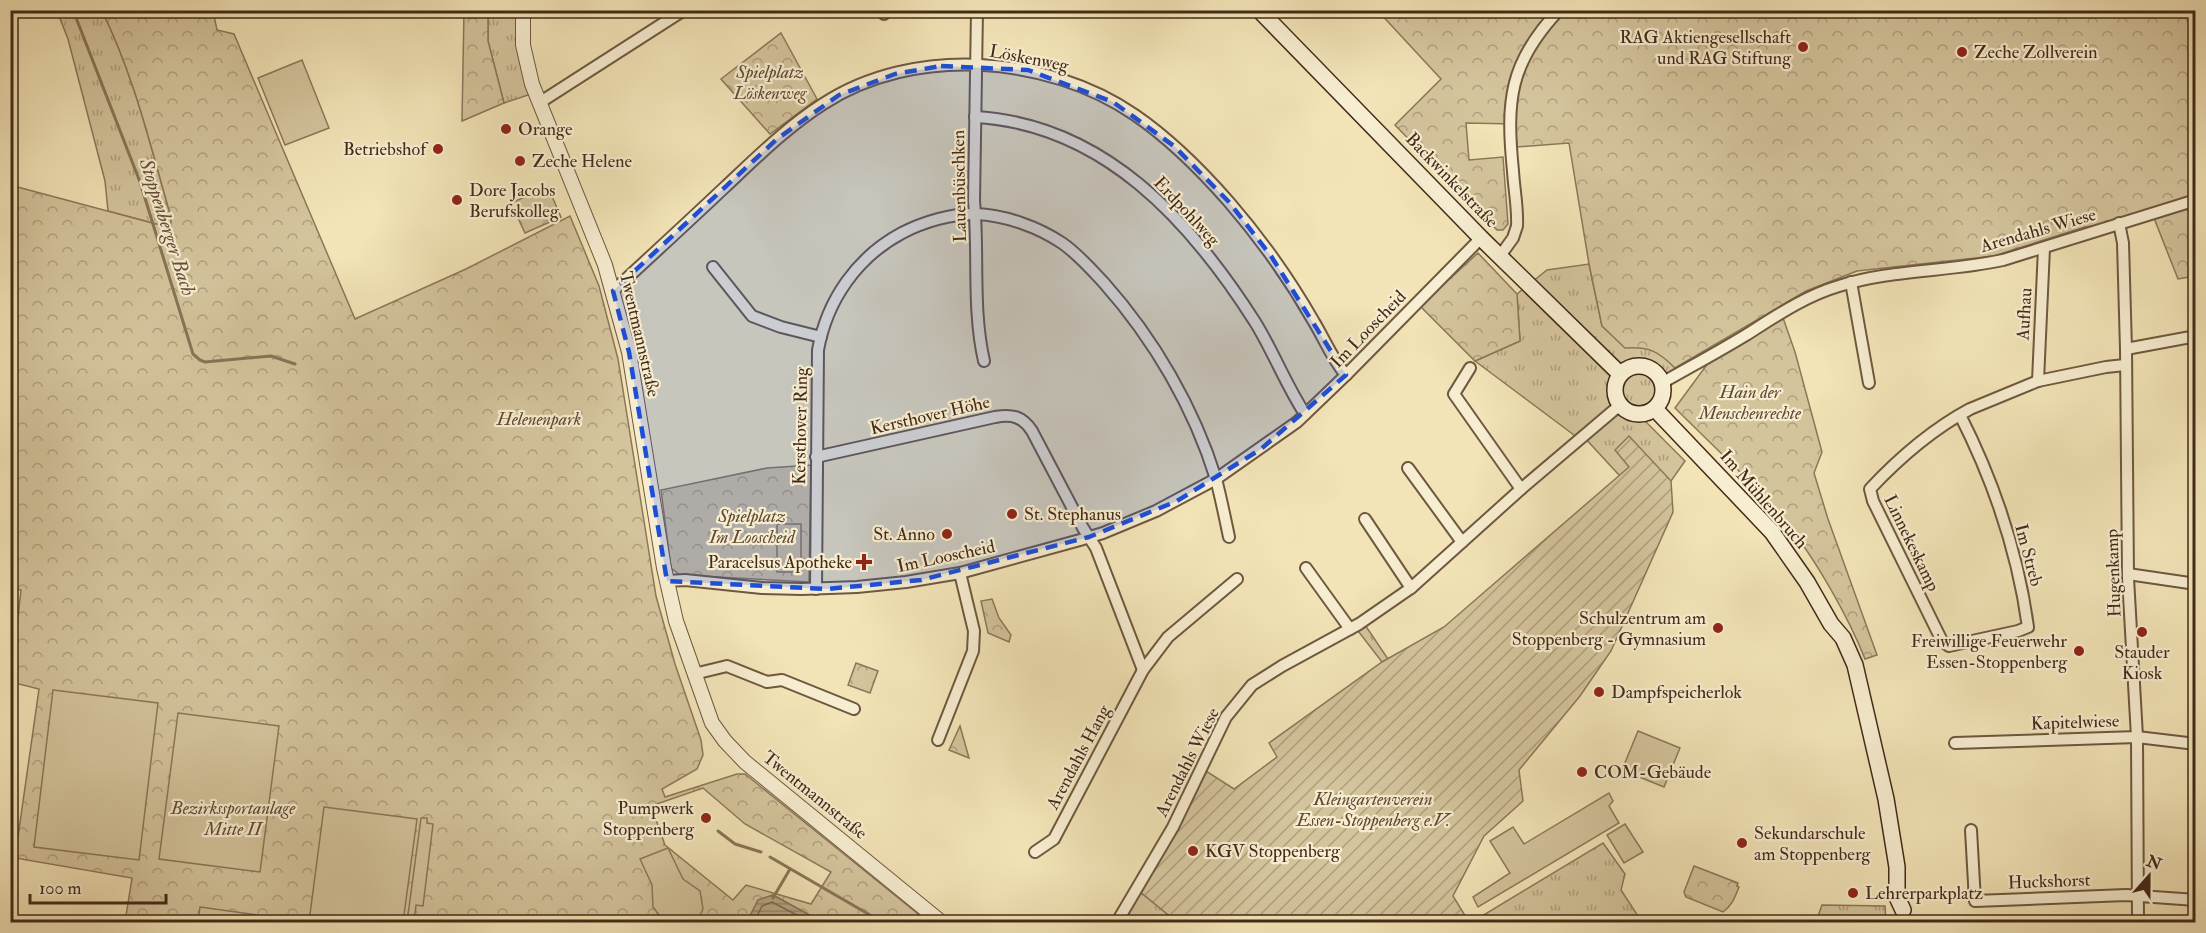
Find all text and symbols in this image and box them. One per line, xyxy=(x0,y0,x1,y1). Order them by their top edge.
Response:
place label: RAG Aktiengesellschaft und RAG Stiftung xyxy=(1620,26,1792,70)
street label: Löskenweg xyxy=(987,40,1072,78)
marker: RAG Aktiengesellschaft und RAG Stiftung xyxy=(1796,40,1810,54)
place label: Zeche Zollverein xyxy=(1974,41,2098,64)
marker: Zeche Zollverein xyxy=(1955,45,1969,59)
park label: Spielplatz Löskenweg xyxy=(732,61,808,105)
place label: Orange xyxy=(518,118,573,141)
marker: Orange xyxy=(499,122,513,136)
street label: Backwinkelstraße xyxy=(1400,128,1503,233)
street label: Lauenbüschken xyxy=(947,130,972,242)
place label: Betriebshof xyxy=(343,138,429,161)
marker: Betriebshof xyxy=(431,142,445,156)
place label: Zeche Helene xyxy=(532,150,632,173)
water label: Stoppenberger Bach xyxy=(133,154,201,299)
marker: Zeche Helene xyxy=(513,154,527,168)
street label: Erdpohlweg xyxy=(1148,172,1226,252)
place label: Dore Jacobs Berufskolleg xyxy=(469,179,560,223)
marker: Dore Jacobs Berufskolleg xyxy=(450,193,464,207)
street label: Arendahls Wiese xyxy=(1977,203,2099,258)
street label: Twentmannstraße xyxy=(614,269,665,400)
street label: Im Looscheid xyxy=(1326,285,1411,373)
street label: Aufhau xyxy=(2012,287,2037,342)
street label: Kersthover Ring xyxy=(788,366,813,485)
park label: Hain der Menschenrechte xyxy=(1698,381,1802,425)
street label: Kersthover Höhe xyxy=(868,390,993,440)
park label: Helenenpark xyxy=(496,408,581,431)
street label: Im Mühlenbruch xyxy=(1714,445,1813,554)
street label: Linnekeskamp xyxy=(1878,491,1945,595)
place label: St. Stephanus xyxy=(1024,503,1121,526)
park label: Spielplatz Im Looscheid xyxy=(708,505,796,549)
marker: St. Stephanus xyxy=(1005,507,1019,521)
street label: Im Streb xyxy=(2009,521,2048,589)
place label: St. Anno xyxy=(873,523,935,546)
marker: St. Anno xyxy=(940,527,954,541)
street label: Hugenkamp xyxy=(2100,528,2127,618)
street label: Im Looscheid xyxy=(895,535,997,578)
place label: Paracelsus Apotheke xyxy=(708,551,852,574)
marker: Paracelsus Apotheke xyxy=(857,555,871,569)
place label: Schulzentrum am Stoppenberg - Gymnasium xyxy=(1512,607,1706,651)
marker: Schulzentrum am Stoppenberg - Gymnasium xyxy=(1711,621,1725,635)
marker: Stauder Kiosk xyxy=(2135,625,2149,639)
place label: Freiwillige Feuerwehr Essen-Stoppenberg xyxy=(1911,630,2068,674)
place label: Stauder Kiosk xyxy=(2114,641,2170,685)
marker: Freiwillige Feuerwehr Essen-Stoppenberg xyxy=(2072,644,2086,658)
place label: Dampfspeicherlok xyxy=(1611,681,1742,704)
marker: Dampfspeicherlok xyxy=(1592,685,1606,699)
street label: Arendahls Hang xyxy=(1041,700,1116,814)
street label: Arendahls Wiese xyxy=(1150,703,1225,822)
street label: Kapitelwiese xyxy=(2030,709,2120,736)
street label: Twentmannstraße xyxy=(758,746,872,845)
place label: COM-Gebäude xyxy=(1594,761,1712,784)
marker: COM-Gebäude xyxy=(1575,765,1589,779)
park label: Kleingartenverein Essen-Stoppenberg e.V. xyxy=(1295,788,1451,832)
park label: Bezirkssportanlage Mitte II xyxy=(170,797,296,841)
place label: Pumpwerk Stoppenberg xyxy=(603,797,695,841)
marker: Pumpwerk Stoppenberg xyxy=(699,811,713,825)
place label: Sekundarschule am Stoppenberg xyxy=(1754,822,1872,866)
marker: Sekundarschule am Stoppenberg xyxy=(1735,836,1749,850)
place label: KGV Stoppenberg xyxy=(1205,840,1341,863)
marker: KGV Stoppenberg xyxy=(1186,844,1200,858)
north arrow xyxy=(2119,846,2179,906)
text: N xyxy=(2143,851,2165,875)
scale bar xyxy=(30,867,166,905)
street label: Huckshorst xyxy=(2007,869,2091,894)
text: 100 m xyxy=(39,877,82,900)
place label: Lehrerparkplatz xyxy=(1865,882,1983,905)
marker: Lehrerparkplatz xyxy=(1846,886,1860,900)

